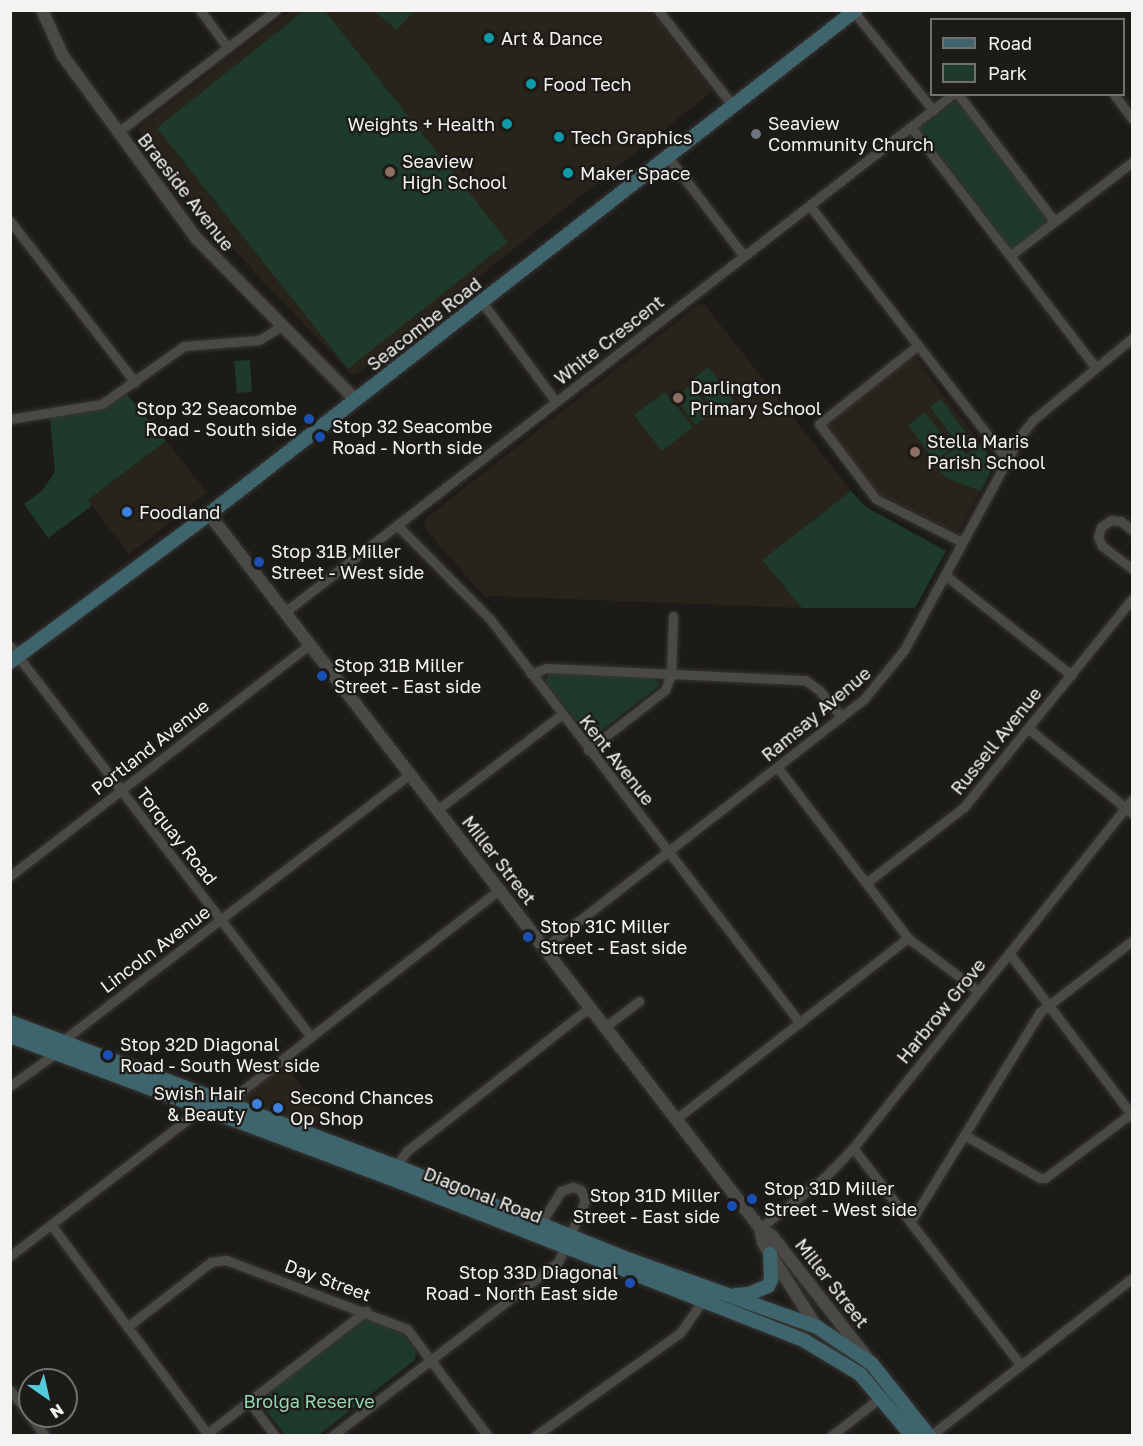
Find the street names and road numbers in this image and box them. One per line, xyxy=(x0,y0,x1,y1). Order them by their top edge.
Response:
street label: Braeside Avenue xyxy=(133,129,239,255)
street label: Seacombe Road xyxy=(363,273,485,375)
street label: White Crescent xyxy=(550,291,668,389)
street label: Ramsay Avenue xyxy=(757,662,875,766)
street label: Russell Avenue xyxy=(946,683,1046,799)
street label: Portland Avenue xyxy=(87,694,213,800)
street label: Kent Avenue xyxy=(575,711,659,809)
street label: Torquay Road xyxy=(132,783,222,889)
street label: Miller Street xyxy=(458,811,540,909)
street label: Lincoln Avenue xyxy=(96,901,214,997)
street label: Harbrow Grove xyxy=(892,954,990,1068)
street label: Diagonal Road xyxy=(421,1163,545,1227)
street label: Miller Street xyxy=(791,1234,873,1332)
street label: Day Street xyxy=(282,1254,374,1306)

